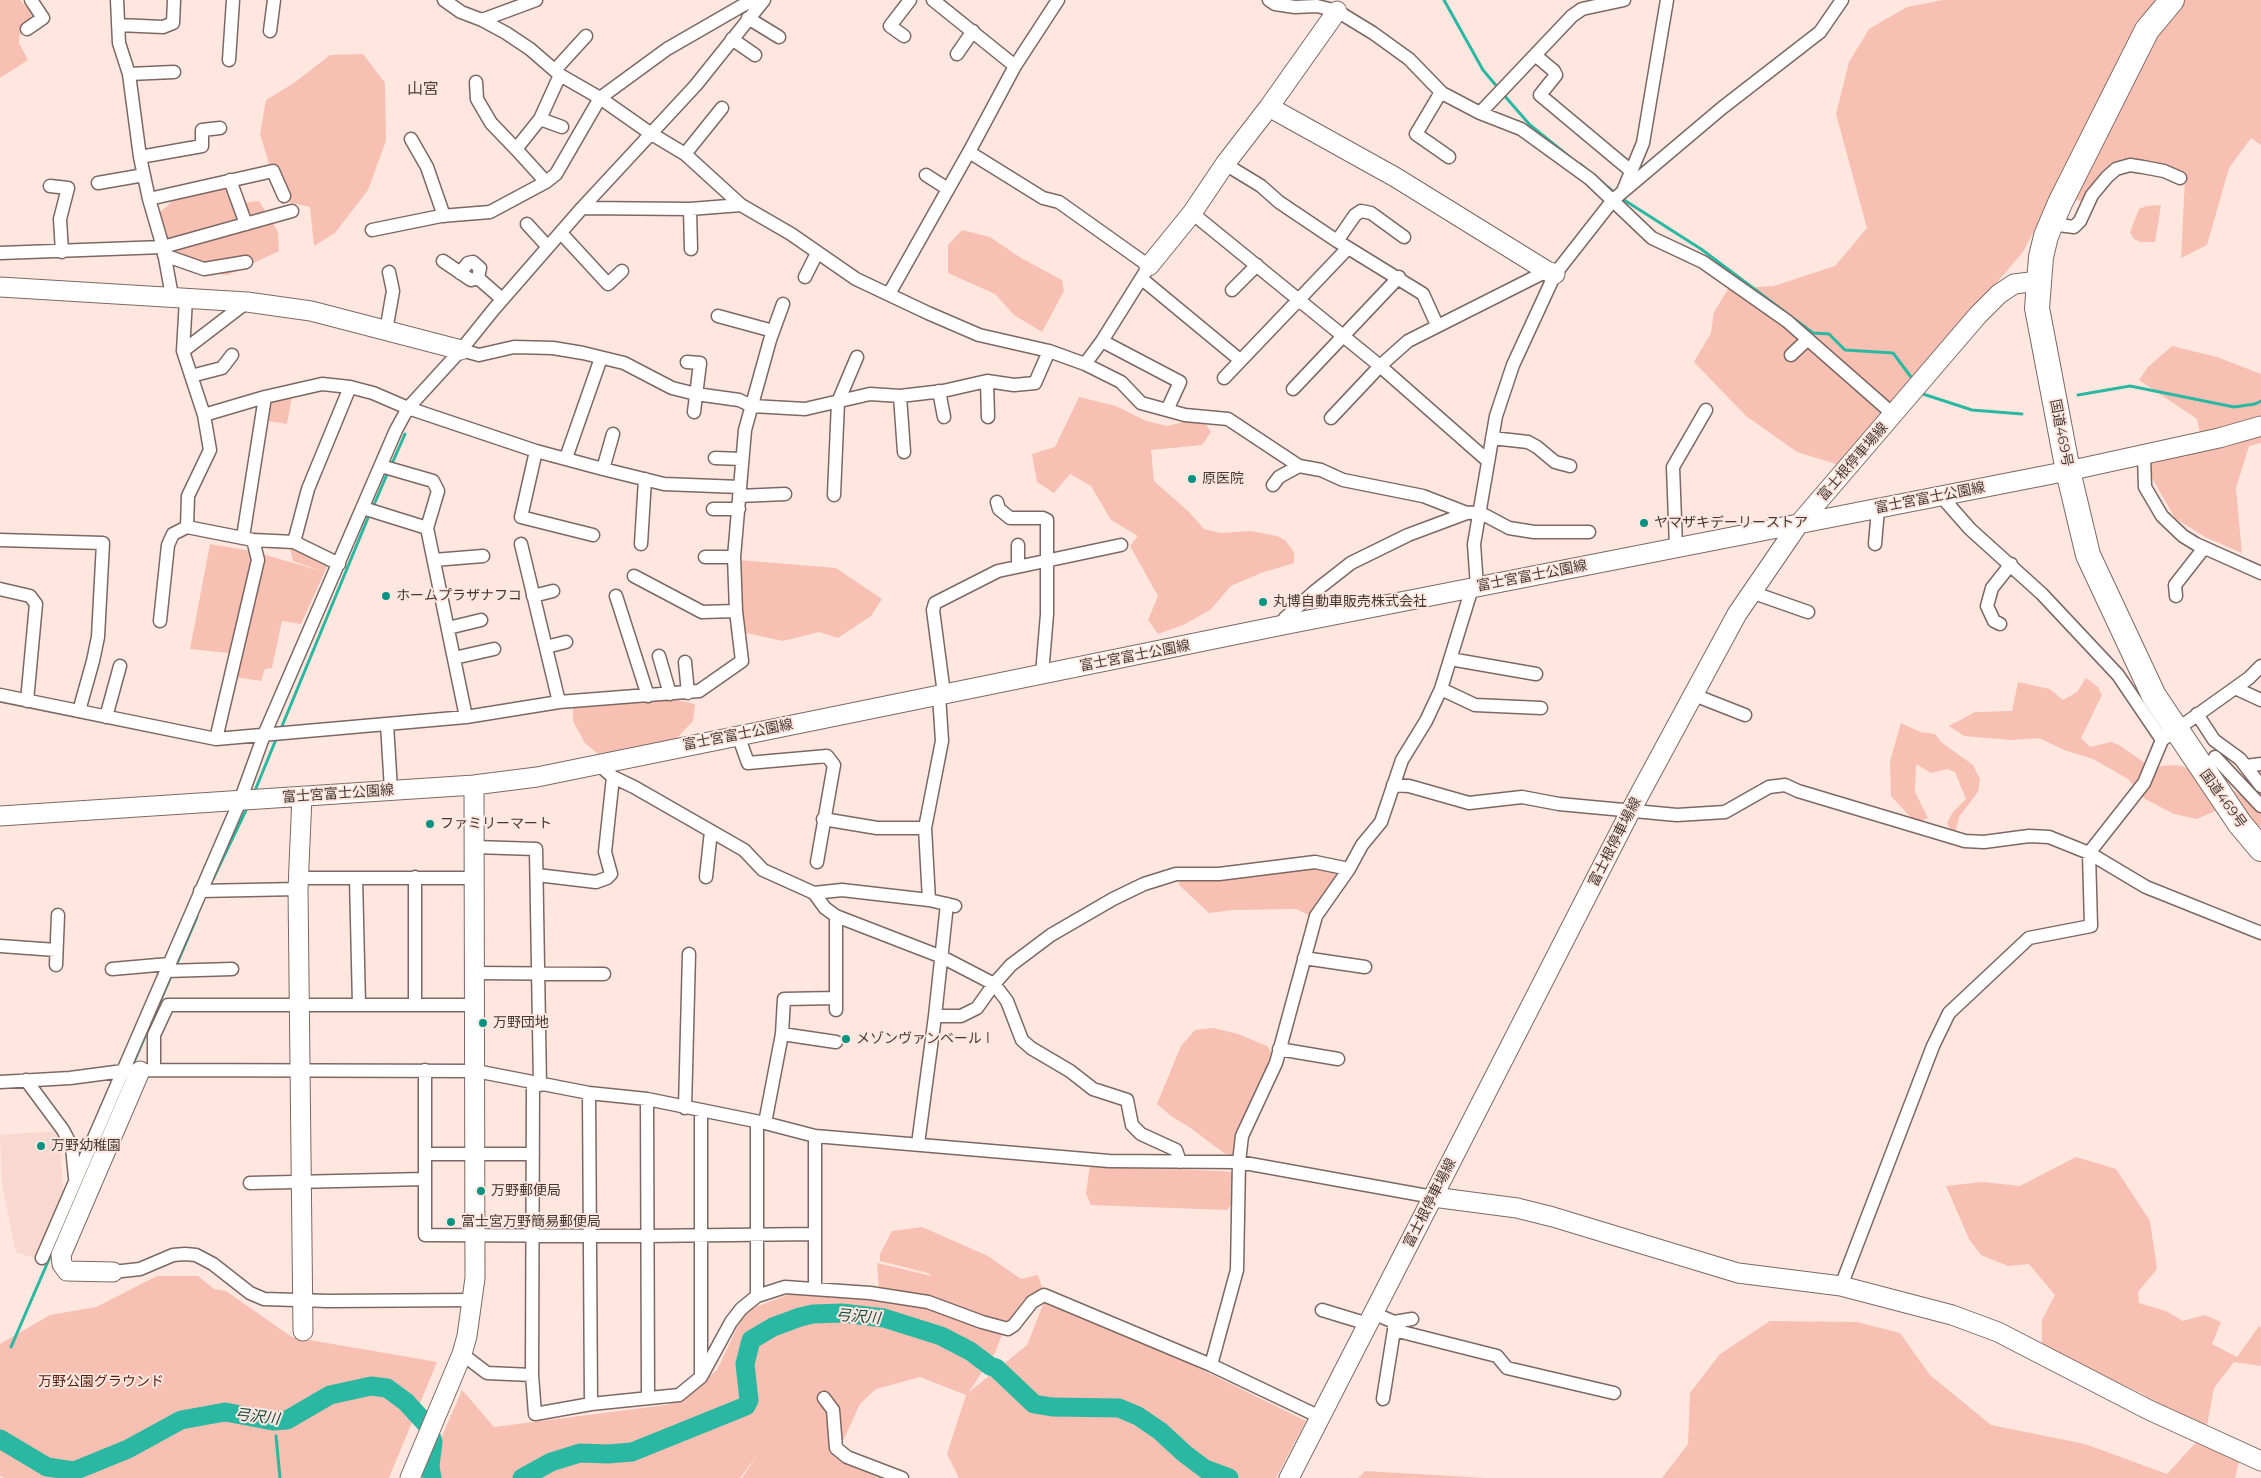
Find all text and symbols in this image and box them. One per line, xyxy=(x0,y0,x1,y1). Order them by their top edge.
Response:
district label: 山宮 xyxy=(407,79,439,99)
street label: 国道469号 xyxy=(2046,398,2076,468)
street label: 富士根停車場線 xyxy=(1815,420,1891,504)
place label: 原医院 xyxy=(1202,471,1244,487)
marker: 原医院 xyxy=(1186,473,1198,485)
street label: 富士宮富士公園線 xyxy=(1873,479,1987,517)
place label: ヤマザキデーリーストア xyxy=(1654,515,1808,531)
marker: ヤマザキデーリーストア xyxy=(1638,517,1650,529)
street label: 富士宮富士公園線 xyxy=(1475,557,1589,595)
place label: ホームプラザナフコ xyxy=(396,588,522,604)
marker: ホームプラザナフコ xyxy=(380,590,392,602)
place label: 丸博自動車販売株式会社 xyxy=(1273,594,1427,610)
marker: 丸博自動車販売株式会社 xyxy=(1257,596,1269,608)
street label: 富士宮富士公園線 xyxy=(1078,637,1192,675)
street label: 富士宮富士公園線 xyxy=(681,716,795,754)
street label: 国道469号 xyxy=(2196,766,2250,832)
street label: 富士宮富士公園線 xyxy=(282,782,394,806)
street label: 富士根停車場線 xyxy=(1585,795,1645,889)
place label: ファミリーマート xyxy=(440,816,552,832)
marker: ファミリーマート xyxy=(424,818,436,830)
place label: 万野団地 xyxy=(493,1015,549,1031)
marker: 万野団地 xyxy=(477,1017,489,1029)
place label: メゾンヴァンベール I xyxy=(856,1031,990,1047)
marker: メゾンヴァンベール I xyxy=(840,1033,852,1045)
place label: 万野幼稚園 xyxy=(51,1138,121,1154)
marker: 万野幼稚園 xyxy=(35,1140,47,1152)
street label: 富士根停車場線 xyxy=(1400,1156,1460,1250)
place label: 万野郵便局 xyxy=(491,1183,561,1199)
marker: 万野郵便局 xyxy=(475,1185,487,1197)
place label: 富士宮万野簡易郵便局 xyxy=(461,1214,601,1230)
marker: 富士宮万野簡易郵便局 xyxy=(445,1216,457,1228)
water label: 弓沢川 xyxy=(835,1306,881,1328)
park label: 万野公園グラウンド xyxy=(38,1374,164,1390)
water label: 弓沢川 xyxy=(234,1405,280,1429)

